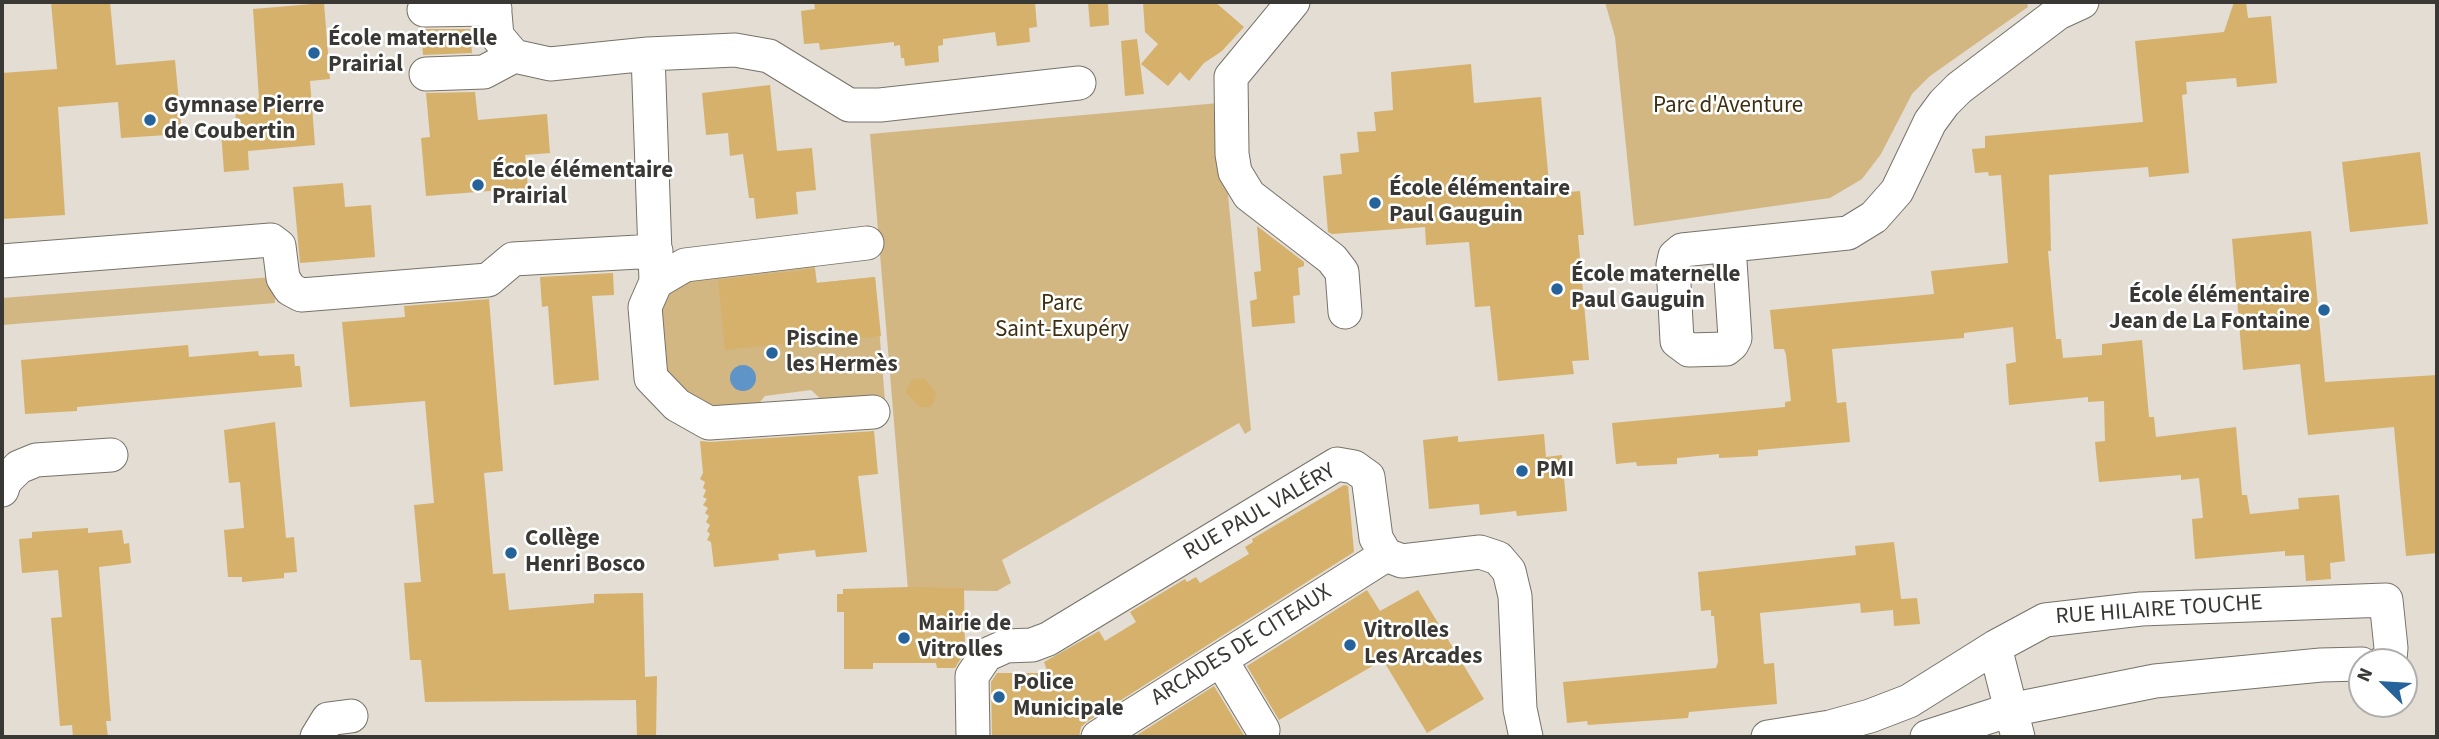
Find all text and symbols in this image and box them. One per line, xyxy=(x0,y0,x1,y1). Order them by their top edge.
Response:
place label: École maternelle Prairial xyxy=(328,26,497,80)
marker: École maternelle Prairial xyxy=(306,45,322,61)
place label: Gymnase Pierre de Coubertin xyxy=(164,93,324,147)
park label: Parc d'Aventure xyxy=(1653,93,1803,121)
marker: Gymnase Pierre de Coubertin xyxy=(142,112,158,128)
place label: École élémentaire Prairial xyxy=(492,158,673,212)
place label: École élémentaire Paul Gauguin xyxy=(1389,176,1570,230)
marker: École élémentaire Prairial xyxy=(470,177,486,193)
marker: École élémentaire Paul Gauguin xyxy=(1367,195,1383,211)
place label: École maternelle Paul Gauguin xyxy=(1571,262,1740,316)
marker: École maternelle Paul Gauguin xyxy=(1549,281,1565,297)
place label: École élémentaire Jean de La Fontaine xyxy=(2109,283,2310,337)
park label: Parc Saint-Exupéry xyxy=(995,291,1129,345)
marker: École élémentaire Jean de La Fontaine xyxy=(2316,302,2332,318)
place label: Piscine les Hermès xyxy=(786,326,898,380)
marker: Piscine les Hermès xyxy=(764,345,780,361)
place label: PMI xyxy=(1536,457,1574,485)
street label: RUE PAUL VALÉRY xyxy=(1179,458,1341,568)
marker: PMI xyxy=(1514,463,1530,479)
place label: Collège Henri Bosco xyxy=(525,526,645,580)
marker: Collège Henri Bosco xyxy=(503,545,519,561)
street label: ARCADES DE CITEAUX xyxy=(1147,579,1337,713)
street label: RUE HILAIRE TOUCHE xyxy=(2055,590,2263,632)
place label: Mairie de Vitrolles xyxy=(918,611,1011,665)
place label: Vitrolles Les Arcades xyxy=(1364,618,1482,672)
marker: Mairie de Vitrolles xyxy=(896,630,912,646)
marker: Vitrolles Les Arcades xyxy=(1342,637,1358,653)
north arrow xyxy=(2348,648,2418,718)
text: N xyxy=(2350,664,2380,686)
place label: Police Municipale xyxy=(1013,670,1124,724)
marker: Police Municipale xyxy=(991,689,1007,705)

